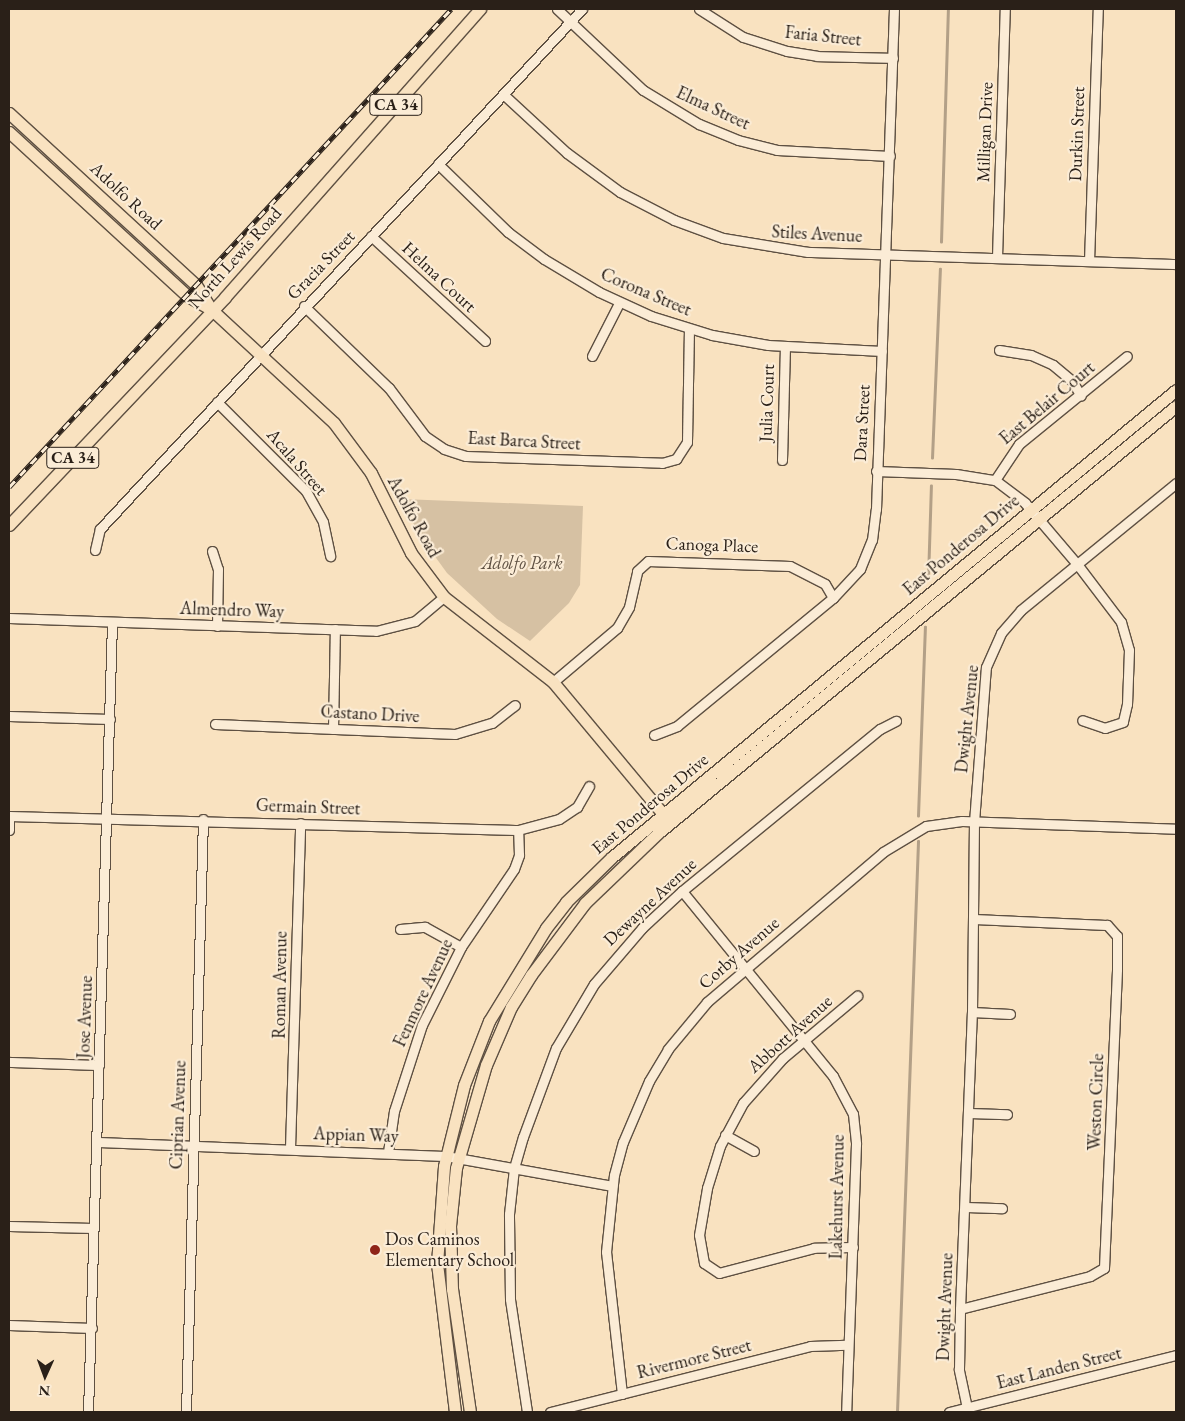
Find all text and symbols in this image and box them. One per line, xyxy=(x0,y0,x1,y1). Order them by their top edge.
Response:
street label: Faria Street xyxy=(784,21,862,51)
street label: Elma Street xyxy=(673,82,753,134)
street label: Milligan Drive xyxy=(972,82,998,182)
street label: Durkin Street xyxy=(1065,86,1089,182)
road number: CA 34 xyxy=(368,92,424,118)
street label: Adolfo Road xyxy=(86,157,166,235)
street label: North Lewis Road xyxy=(184,203,286,313)
street label: Stiles Avenue xyxy=(771,221,863,247)
street label: Gracia Street xyxy=(283,226,359,304)
street label: Helma Court xyxy=(397,237,481,317)
street label: Corona Street xyxy=(597,263,695,321)
street label: East Belair Court xyxy=(995,357,1099,449)
street label: Julia Court xyxy=(755,364,779,442)
street label: Dara Street xyxy=(849,384,875,462)
street label: Acala Street xyxy=(262,424,332,500)
street label: East Barca Street xyxy=(467,427,581,455)
road number: CA 34 xyxy=(46,444,100,472)
street label: Adolfo Road xyxy=(383,472,445,562)
street label: East Ponderosa Drive xyxy=(898,490,1024,600)
street label: Canoga Place xyxy=(665,533,759,557)
park label: Adolfo Park xyxy=(481,552,563,574)
street label: Almendro Way xyxy=(179,597,285,623)
street label: Dwight Avenue xyxy=(951,664,983,774)
street label: Castano Drive xyxy=(320,701,420,727)
street label: East Ponderosa Drive xyxy=(587,749,713,859)
street label: Germain Street xyxy=(255,794,361,820)
street label: Dewayne Avenue xyxy=(599,853,701,951)
street label: Corby Avenue xyxy=(694,912,784,994)
street label: Roman Avenue xyxy=(268,931,292,1039)
street label: Fenmore Avenue xyxy=(389,936,457,1050)
street label: Jose Avenue xyxy=(73,975,97,1059)
street label: Abbott Avenue xyxy=(743,990,837,1078)
street label: Weston Circle xyxy=(1084,1053,1108,1151)
street label: Ciprian Avenue xyxy=(165,1060,191,1170)
street label: Appian Way xyxy=(313,1123,399,1147)
street label: Lakehurst Avenue xyxy=(825,1134,849,1260)
place label: Dos Caminos Elementary School xyxy=(385,1229,514,1272)
marker: Dos Caminos Elementary School xyxy=(369,1244,381,1256)
street label: Dwight Avenue xyxy=(932,1252,958,1362)
street label: Rivermore Street xyxy=(635,1334,753,1384)
street label: East Landen Street xyxy=(994,1342,1124,1394)
north arrow xyxy=(20,1351,70,1401)
text: N xyxy=(39,1382,50,1400)

